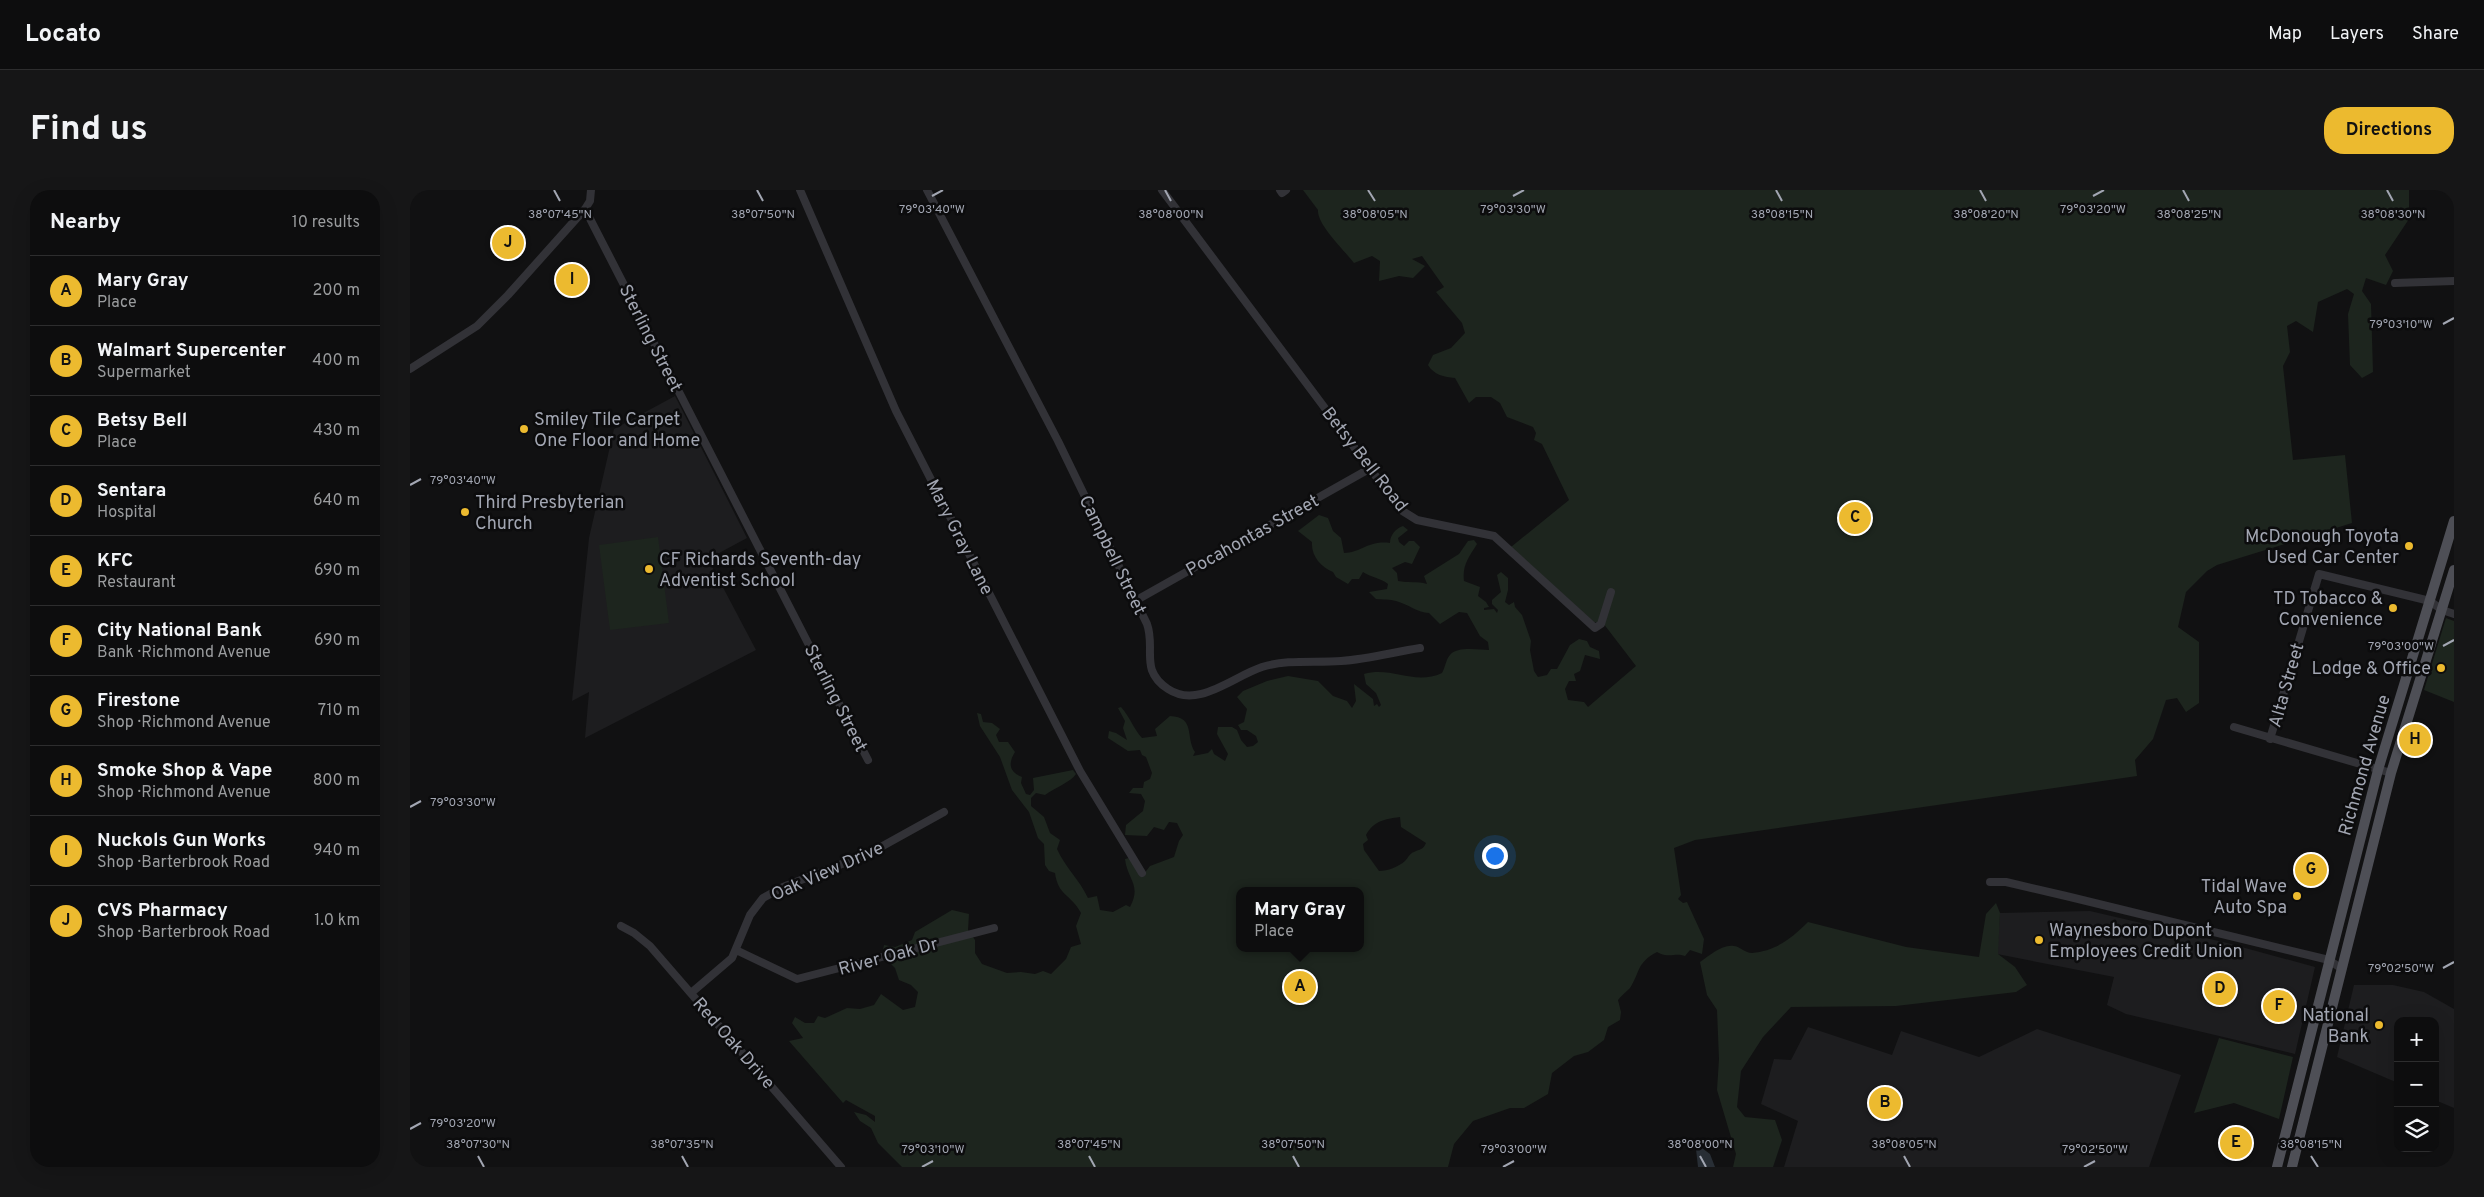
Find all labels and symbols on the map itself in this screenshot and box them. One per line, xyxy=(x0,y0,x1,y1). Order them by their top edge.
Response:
text: 79°03'40"W xyxy=(899,202,965,218)
text: 79°03'30"W xyxy=(1480,202,1546,218)
text: 79°03'20"W xyxy=(2060,202,2126,218)
text: 38°07'45"N xyxy=(528,207,592,223)
text: 38°07'50"N xyxy=(731,207,795,223)
text: 38°08'00"N xyxy=(1138,207,1204,223)
text: 38°08'05"N xyxy=(1342,207,1408,223)
text: 38°08'15"N xyxy=(1751,207,1813,223)
text: 38°08'20"N xyxy=(1953,207,2019,223)
text: 38°08'25"N xyxy=(2156,207,2222,223)
text: 38°08'30"N xyxy=(2360,207,2426,223)
pin: J xyxy=(492,224,524,262)
pin: I xyxy=(556,261,588,299)
street label: Sterling Street xyxy=(613,281,687,396)
text: 79°03'10"W xyxy=(2370,317,2432,333)
street label: Betsy Bell Road xyxy=(1316,403,1412,517)
place label: Smiley Tile Carpet One Floor and Home xyxy=(534,409,700,453)
marker: Smiley Tile Carpet One Floor and Home xyxy=(518,423,530,435)
text: 79°03'40"W xyxy=(430,473,496,489)
street label: Mary Gray Lane xyxy=(920,476,998,599)
street label: Pocahontas Street xyxy=(1182,490,1323,582)
place label: Third Presbyterian Church xyxy=(475,492,624,536)
street label: Campbell Street xyxy=(1073,492,1151,619)
pin: C xyxy=(1839,499,1871,537)
marker: Third Presbyterian Church xyxy=(459,506,471,518)
place label: McDonough Toyota Used Car Center xyxy=(2245,526,2399,570)
marker: McDonough Toyota Used Car Center xyxy=(2403,540,2415,552)
place label: CF Richards Seventh-day Adventist School xyxy=(659,549,861,593)
marker: CF Richards Seventh-day Adventist School xyxy=(643,563,655,575)
place label: TD Tobacco & Convenience xyxy=(2273,588,2383,632)
marker: TD Tobacco & Convenience xyxy=(2387,602,2399,614)
text: 79°03'00"W xyxy=(2368,639,2434,655)
street label: Sterling Street xyxy=(798,641,872,756)
street label: Alta Street xyxy=(2264,641,2310,730)
place label: Lodge & Office xyxy=(2311,658,2431,681)
marker: Lodge & Office xyxy=(2435,662,2447,674)
street label: Richmond Avenue xyxy=(2334,692,2397,839)
pin: H xyxy=(2399,721,2431,759)
text: 79°03'30"W xyxy=(430,795,496,811)
street label: Oak View Drive xyxy=(768,837,888,907)
your location xyxy=(1482,843,1508,869)
pin: G xyxy=(2295,851,2327,889)
place label: Tidal Wave Auto Spa xyxy=(2201,876,2287,920)
marker: Tidal Wave Auto Spa xyxy=(2291,890,2303,902)
place label: Waynesboro Dupont Employees Credit Union xyxy=(2049,920,2243,964)
street label: River Oak Dr xyxy=(836,933,941,982)
marker: Waynesboro Dupont Employees Credit Union xyxy=(2033,934,2045,946)
text: 79°02'50"W xyxy=(2368,961,2434,977)
pin: A xyxy=(1284,968,1316,1006)
pin: D xyxy=(2204,970,2236,1008)
pin: F xyxy=(2263,987,2295,1025)
street label: Red Oak Drive xyxy=(687,993,779,1095)
place label: National Bank xyxy=(2302,1005,2369,1049)
marker: National Bank xyxy=(2373,1019,2385,1031)
pin: B xyxy=(1869,1084,1901,1122)
text: 79°03'20"W xyxy=(430,1116,496,1132)
pin: E xyxy=(2220,1124,2252,1162)
text: 38°07'30"N xyxy=(446,1137,510,1153)
text: 38°07'35"N xyxy=(650,1137,714,1153)
text: 38°07'45"N xyxy=(1057,1137,1121,1153)
text: 38°07'50"N xyxy=(1261,1137,1325,1153)
text: 38°08'00"N xyxy=(1667,1137,1733,1153)
text: 38°08'05"N xyxy=(1871,1137,1937,1153)
text: 38°08'15"N xyxy=(2280,1137,2342,1153)
text: 79°03'10"W xyxy=(902,1142,964,1158)
text: 79°03'00"W xyxy=(1481,1142,1547,1158)
text: 79°02'50"W xyxy=(2062,1142,2128,1158)

